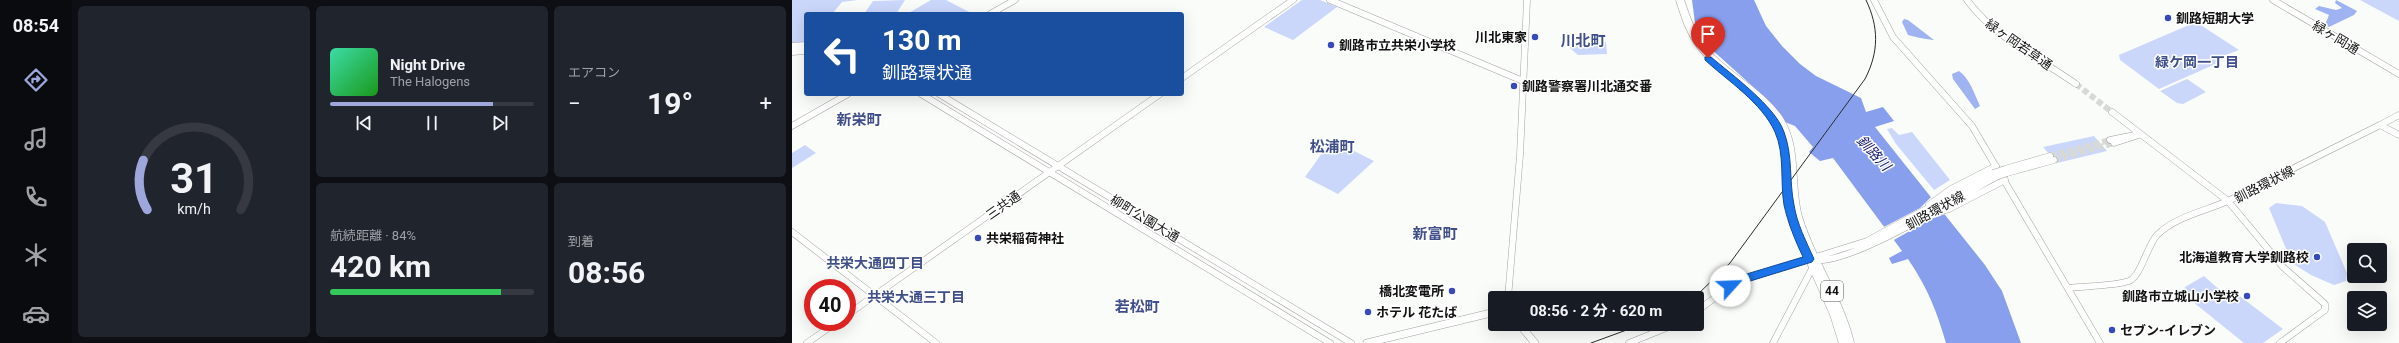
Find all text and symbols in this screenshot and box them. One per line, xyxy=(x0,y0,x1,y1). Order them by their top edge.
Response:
place label: 釧路短期大学 xyxy=(2176,11,2254,26)
marker: 釧路短期大学 xyxy=(2163,13,2173,23)
text: 08:54 xyxy=(13,15,59,36)
street label: 緑ヶ岡若草通 xyxy=(1982,16,2055,73)
pin xyxy=(1691,17,1725,58)
street label: 緑ヶ岡通 xyxy=(2310,18,2362,57)
icon: arrive xyxy=(1697,23,1719,45)
text: 130 m xyxy=(882,24,961,57)
icon: left xyxy=(816,28,868,80)
place label: 川北東家 xyxy=(1475,30,1527,45)
marker: 川北東家 xyxy=(1530,32,1540,42)
district label: 川北町 xyxy=(1560,32,1606,50)
place label: 釧路市立共栄小学校 xyxy=(1339,38,1456,53)
marker: 釧路市立共栄小学校 xyxy=(1326,40,1336,50)
district label: 緑ケ岡一丁目 xyxy=(2155,54,2239,70)
text: Night Drive xyxy=(390,56,465,74)
text: 釧路環状通 xyxy=(882,62,972,83)
text: エアコン xyxy=(568,65,620,80)
icon: directions xyxy=(22,66,50,94)
text: The Halogens xyxy=(390,74,470,89)
place label: 釧路警察署川北通交番 xyxy=(1522,79,1652,94)
marker: 釧路警察署川北通交番 xyxy=(1509,81,1519,91)
text: 19° xyxy=(647,86,693,121)
text: − xyxy=(568,91,581,116)
text: + xyxy=(760,91,772,116)
district label: 新栄町 xyxy=(836,111,882,129)
icon: previous xyxy=(353,112,375,134)
icon: pause xyxy=(421,112,443,134)
icon: next xyxy=(489,112,511,134)
icon: music xyxy=(22,125,50,153)
water label: 釧路川 xyxy=(1854,132,1896,175)
district label: 松浦町 xyxy=(1309,138,1355,156)
text: 31 xyxy=(170,153,218,202)
street label: 釧路環状線 xyxy=(2232,163,2297,206)
icon: phone xyxy=(22,183,50,211)
street label: 三共通 xyxy=(983,188,1024,223)
street label: 釧路環状線 xyxy=(1903,188,1967,233)
street label: 柳町公園大通 xyxy=(1107,192,1182,245)
text: km/h xyxy=(177,200,211,216)
district label: 新富町 xyxy=(1412,225,1458,243)
text: 航続距離 · 84% xyxy=(330,228,416,243)
place label: 共栄稲荷神社 xyxy=(986,231,1064,246)
marker: 共栄稲荷神社 xyxy=(973,233,983,243)
text: 到着 xyxy=(568,234,594,249)
icon: climate xyxy=(22,241,50,269)
map controls xyxy=(2347,243,2387,331)
button: search xyxy=(2347,243,2387,283)
text: 420 km xyxy=(330,249,431,284)
place label: 北海道教育大学釧路校 xyxy=(2179,250,2309,265)
marker: 北海道教育大学釧路校 xyxy=(2312,252,2322,262)
text: 08:56 xyxy=(568,255,645,290)
district label: 共栄大通四丁目 xyxy=(826,255,924,271)
position arrow xyxy=(1709,265,1751,307)
speed limit sign: 40 xyxy=(804,279,856,331)
road number: 44 xyxy=(1821,281,1843,301)
place label: 橋北変電所 xyxy=(1379,284,1444,299)
marker: 橋北変電所 xyxy=(1447,286,1457,296)
district label: 共栄大通三丁目 xyxy=(867,289,965,305)
place label: 釧路市立城山小学校 xyxy=(2122,289,2239,304)
marker: 釧路市立城山小学校 xyxy=(2242,291,2252,301)
button: layers xyxy=(2347,291,2387,331)
district label: 若松町 xyxy=(1114,298,1160,316)
icon: car xyxy=(22,300,50,328)
text: 08:56 · 2 分 · 620 m xyxy=(1530,302,1662,320)
place label: ホテル 花たば xyxy=(1376,305,1457,320)
marker: ホテル 花たば xyxy=(1363,307,1373,317)
place label: セブン-イレブン xyxy=(2120,323,2216,338)
marker: セブン-イレブン xyxy=(2107,325,2117,335)

